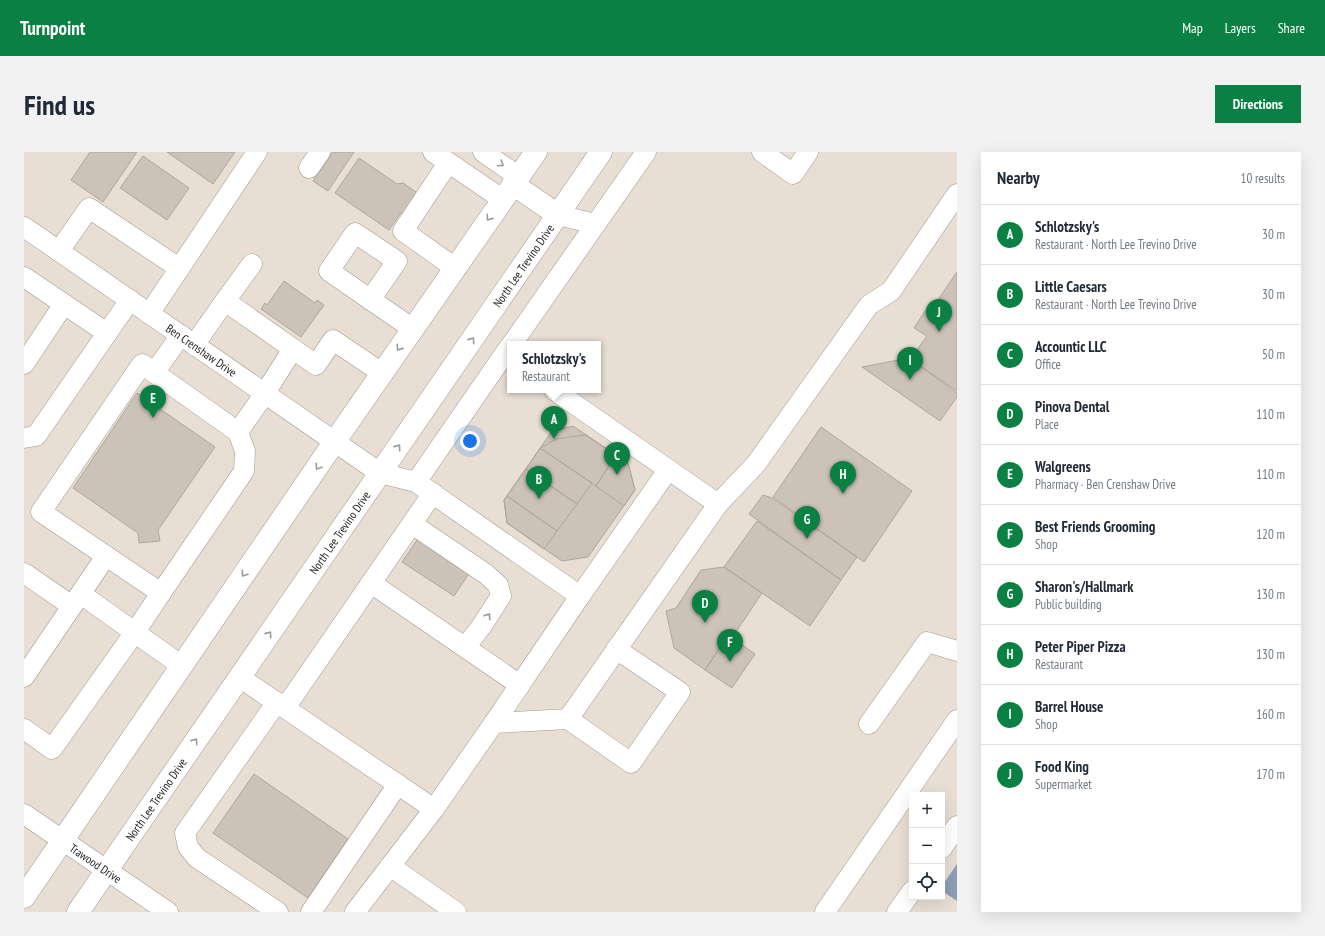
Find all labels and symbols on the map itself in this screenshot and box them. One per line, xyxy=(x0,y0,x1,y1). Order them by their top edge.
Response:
one-way arrow xyxy=(496,159,503,166)
one-way arrow xyxy=(487,214,494,221)
street label: North Lee Trevino Drive xyxy=(489,221,557,310)
pin: J xyxy=(926,299,952,332)
street label: Ben Crenshaw Drive xyxy=(163,320,240,380)
one-way arrow xyxy=(467,337,474,344)
one-way arrow xyxy=(397,344,404,351)
pin: I xyxy=(897,347,923,380)
pin: E xyxy=(140,385,166,418)
pin: A xyxy=(541,406,567,439)
your location xyxy=(460,431,480,451)
pin: C xyxy=(604,442,630,475)
one-way arrow xyxy=(393,444,400,451)
pin: H xyxy=(830,461,856,494)
one-way arrow xyxy=(315,463,322,470)
pin: B xyxy=(526,466,552,499)
street label: North Lee Trevino Drive xyxy=(306,488,373,577)
pin: G xyxy=(794,506,820,539)
one-way arrow xyxy=(241,570,249,577)
pin: D xyxy=(692,590,718,623)
one-way arrow xyxy=(484,613,491,620)
pin: F xyxy=(717,629,743,662)
one-way arrow xyxy=(264,632,271,639)
one-way arrow xyxy=(190,739,197,746)
street label: North Lee Trevino Drive xyxy=(122,755,189,844)
street label: Trawood Drive xyxy=(67,840,125,886)

